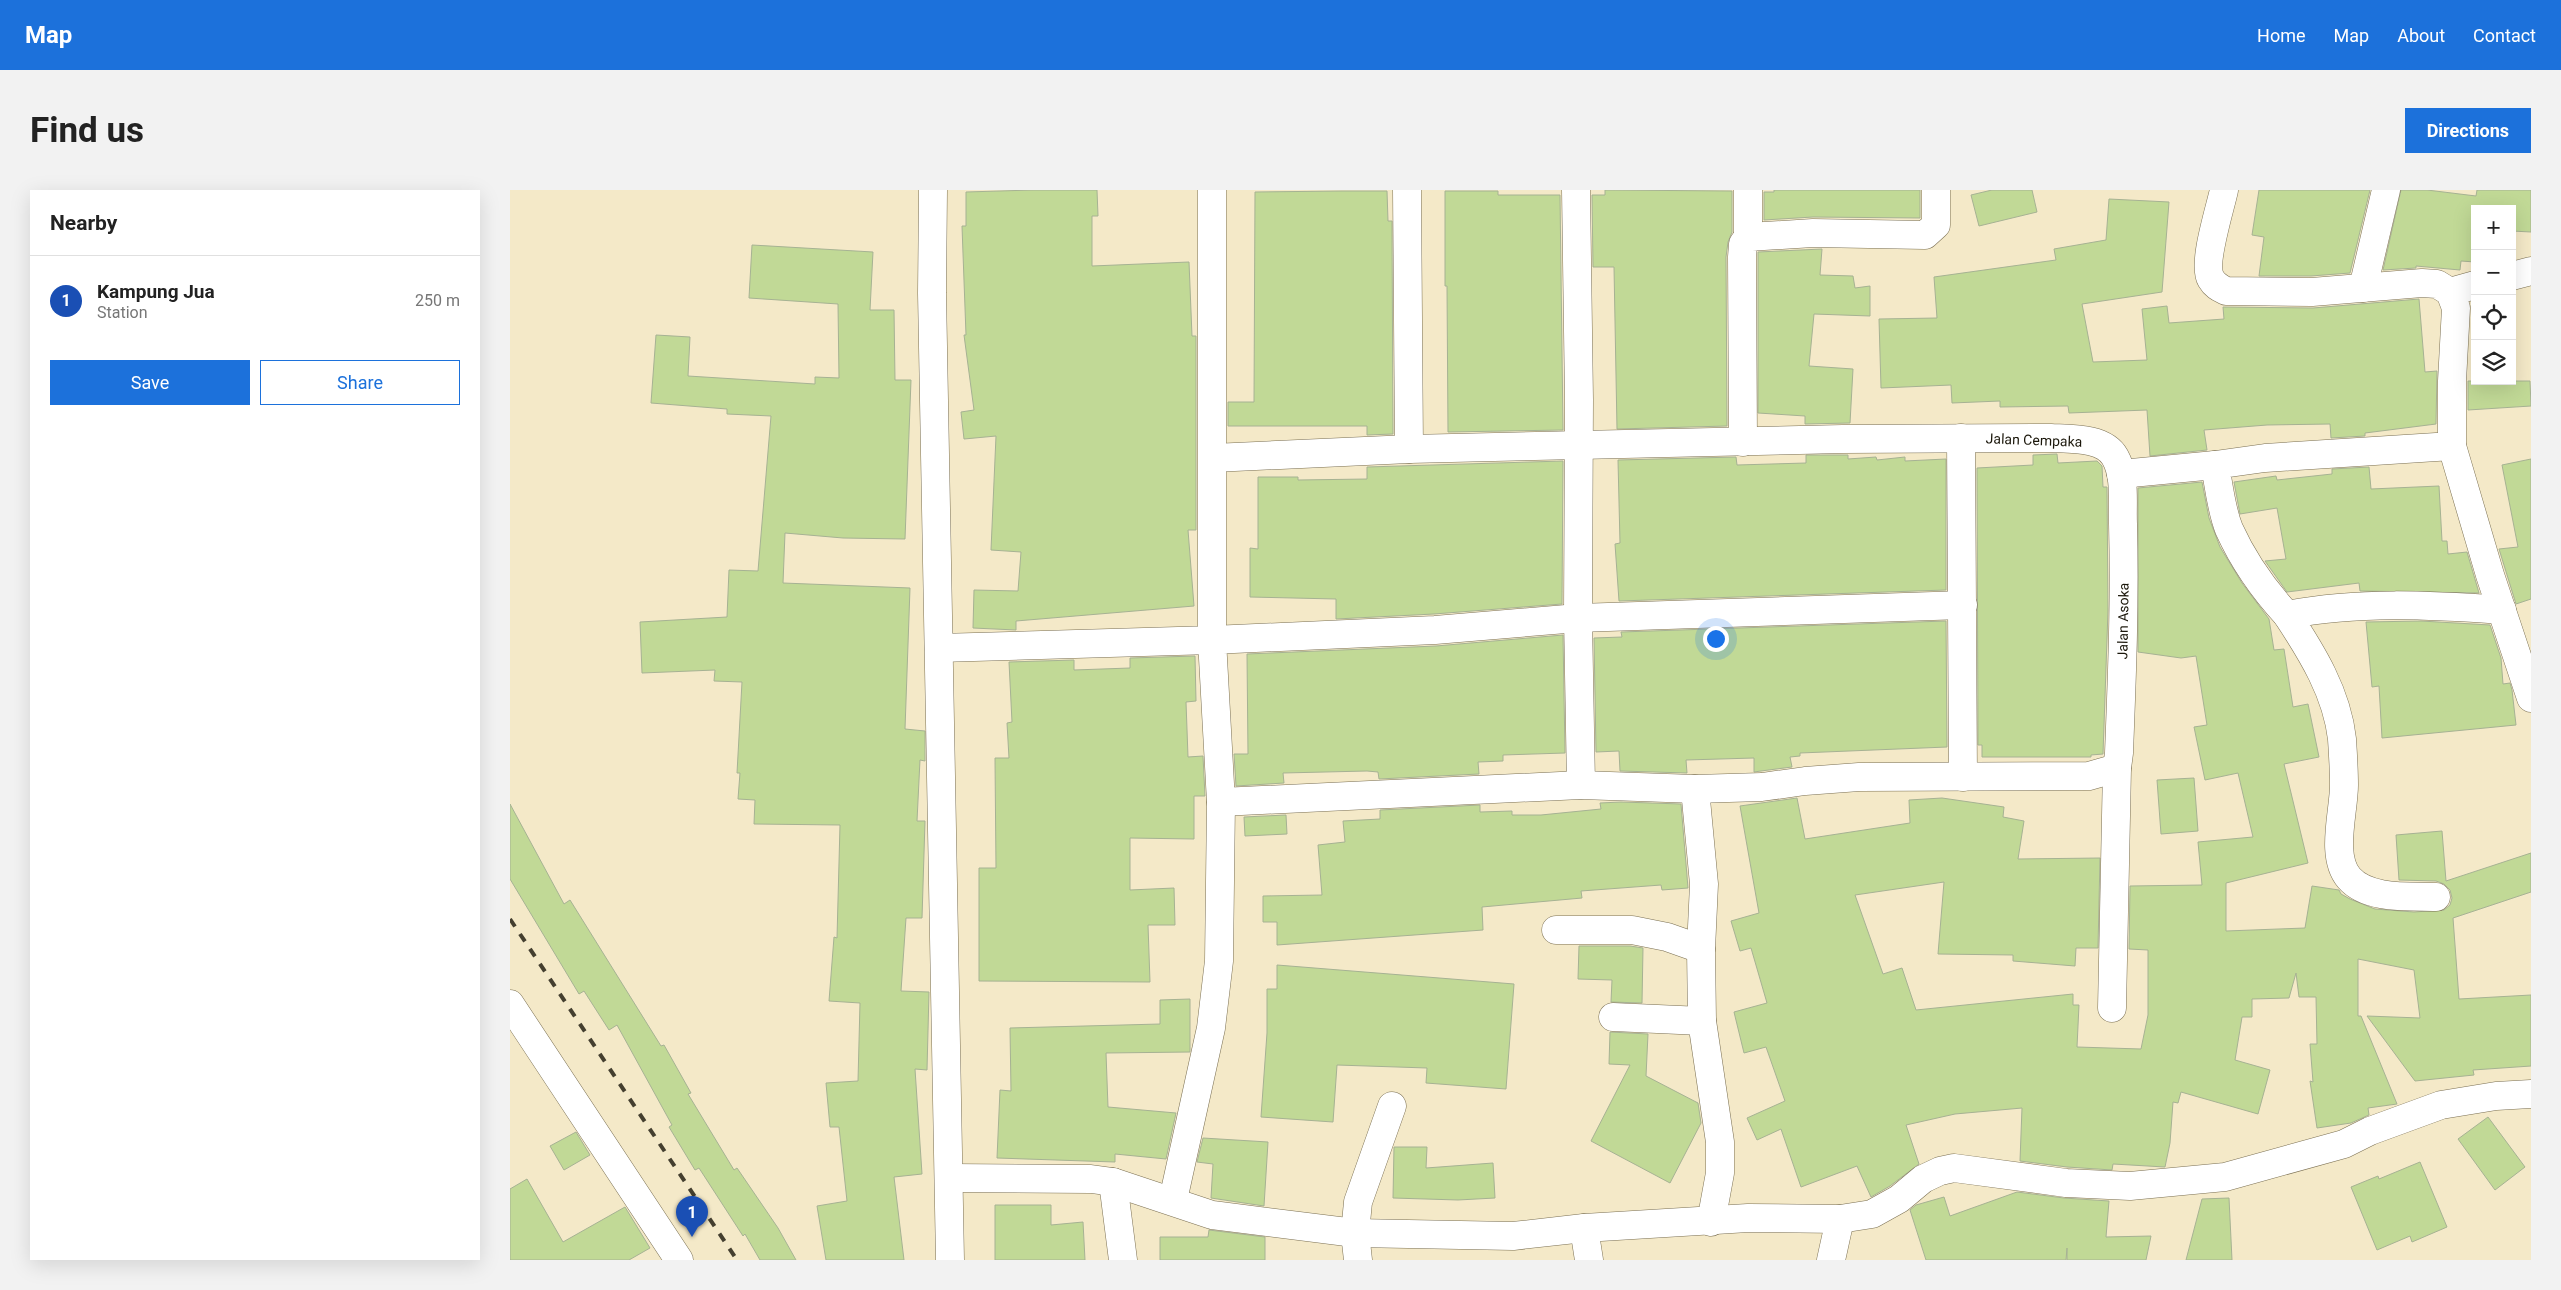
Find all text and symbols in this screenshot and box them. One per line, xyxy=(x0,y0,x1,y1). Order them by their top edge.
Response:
text: Map xyxy=(25,21,72,49)
text: Home xyxy=(2257,25,2306,46)
text: Map xyxy=(2334,25,2369,46)
text: About xyxy=(2397,25,2445,46)
text: Contact xyxy=(2473,25,2536,46)
button: Directions xyxy=(2405,108,2531,153)
text: Find us xyxy=(30,110,144,151)
map controls xyxy=(2471,205,2516,385)
button: + xyxy=(2471,205,2516,250)
text: Nearby xyxy=(50,211,117,235)
button: − xyxy=(2471,250,2516,295)
text: Kampung Jua xyxy=(97,280,215,303)
text: 1 xyxy=(61,291,71,310)
text: 250 m xyxy=(415,291,460,310)
button: locate xyxy=(2471,295,2516,340)
text: Station xyxy=(97,303,148,322)
button: layers xyxy=(2471,340,2516,385)
button: Save xyxy=(50,360,250,405)
button: Share xyxy=(260,360,460,405)
street label: Jalan Cempaka xyxy=(1985,430,2083,450)
street label: Jalan Asoka xyxy=(2114,583,2132,659)
your location xyxy=(1703,626,1729,652)
pin: 1 xyxy=(676,1196,708,1237)

